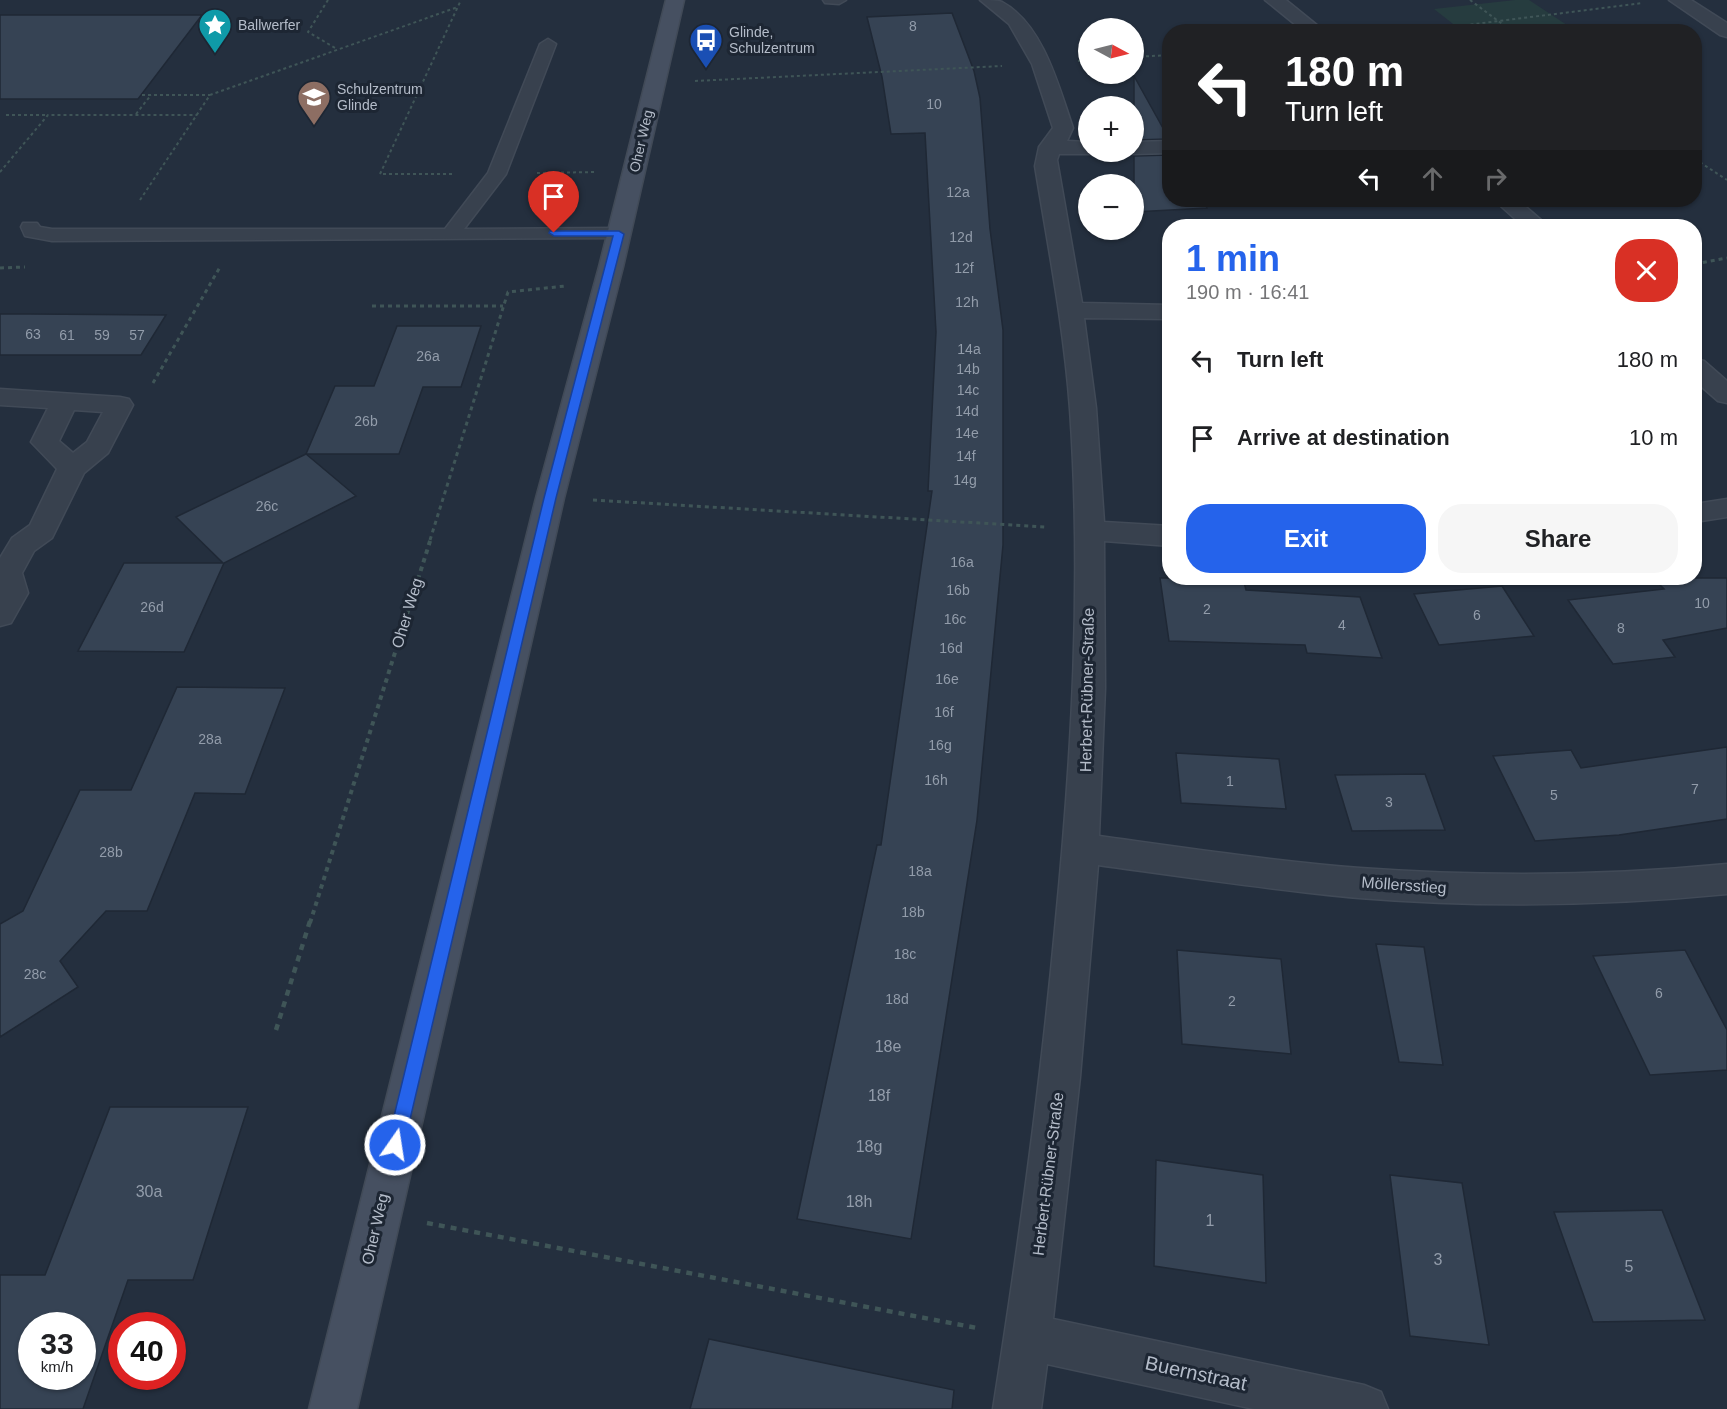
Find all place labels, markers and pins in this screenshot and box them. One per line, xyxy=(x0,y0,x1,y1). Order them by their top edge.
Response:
place icon: Ballwerfer xyxy=(197,7,233,54)
place label: Ballwerfer xyxy=(238,17,301,33)
bus stop icon: Glinde, Schulzentrum xyxy=(688,22,724,69)
place label: Glinde, Schulzentrum xyxy=(729,24,815,56)
school or university icon: Schulzentrum Glinde xyxy=(296,79,332,126)
place label: Schulzentrum Glinde xyxy=(337,81,423,113)
pin xyxy=(528,171,579,233)

